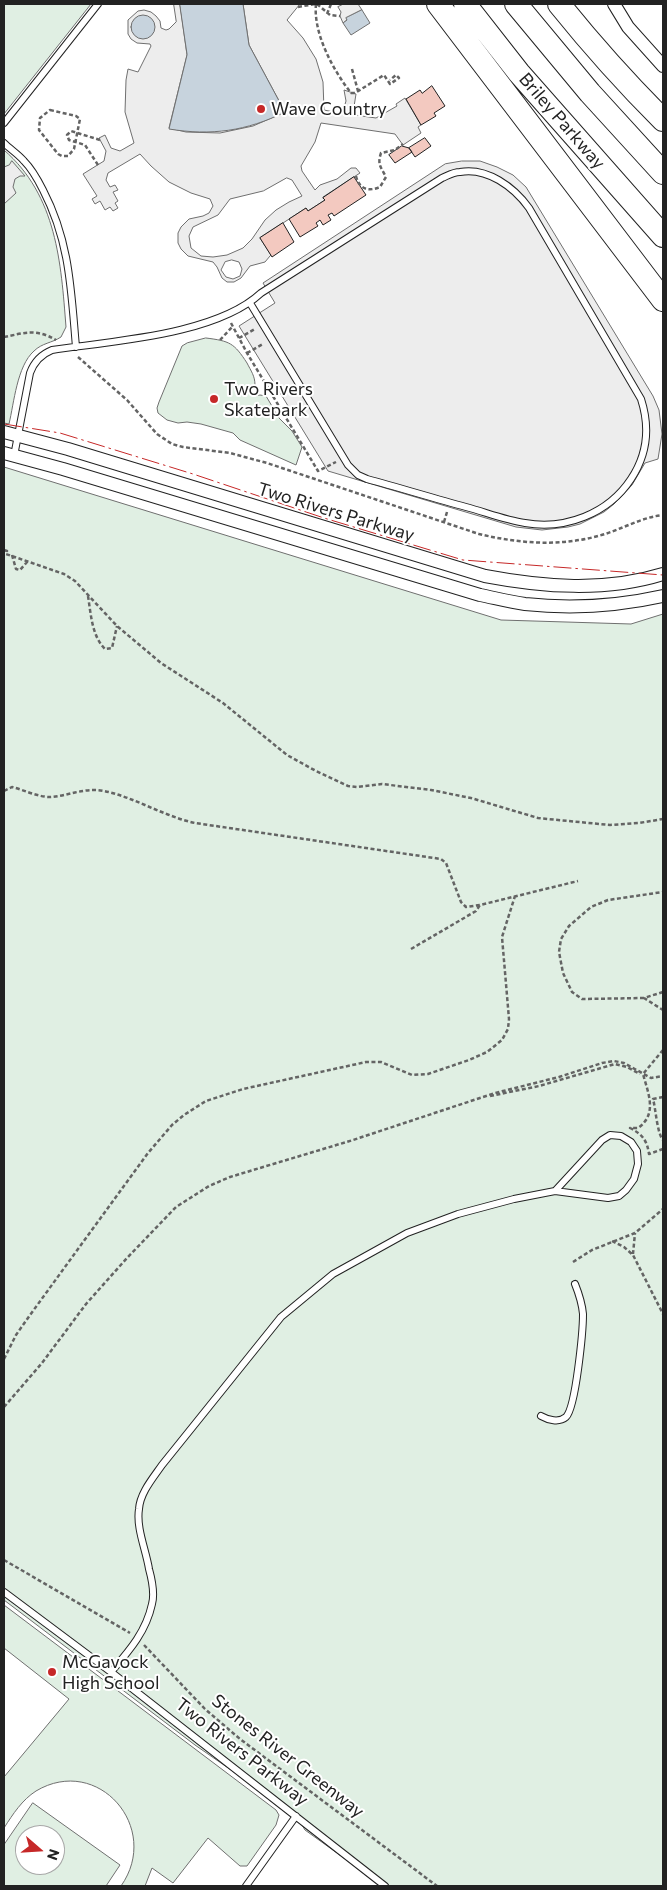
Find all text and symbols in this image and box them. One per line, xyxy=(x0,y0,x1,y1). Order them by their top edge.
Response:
street label: Briley Parkway xyxy=(514,68,610,174)
place label: Wave Country xyxy=(271,98,387,120)
marker: Wave Country xyxy=(255,103,267,115)
place label: Two Rivers Skatepark xyxy=(224,378,313,420)
marker: Two Rivers Skatepark xyxy=(208,393,220,405)
street label: Two Rivers Parkway xyxy=(255,478,417,546)
place label: McGavock High School xyxy=(62,1651,159,1694)
marker: McGavock High School xyxy=(46,1666,58,1678)
street label: Stones River Greenway xyxy=(207,1690,369,1822)
street label: Two Rivers Parkway xyxy=(171,1693,313,1811)
north arrow xyxy=(15,1825,65,1875)
text: N xyxy=(44,1847,63,1862)

